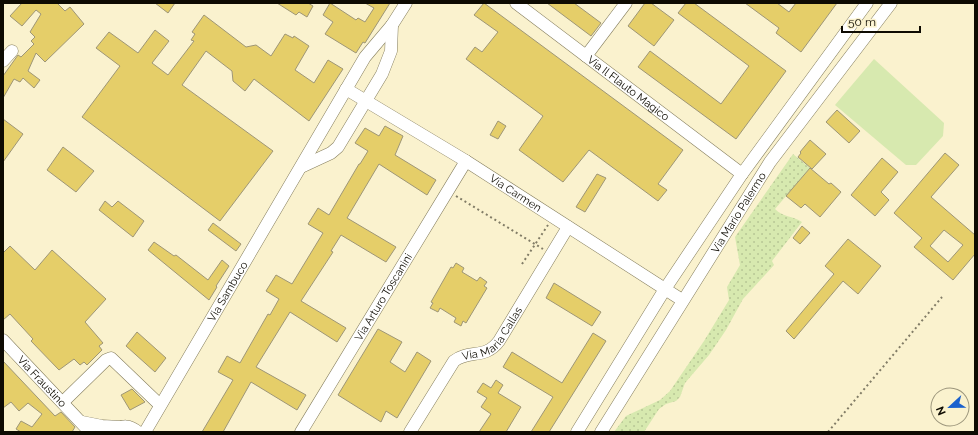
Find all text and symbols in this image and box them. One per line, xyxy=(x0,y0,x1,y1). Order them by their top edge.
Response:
scale bar xyxy=(842,8,920,34)
text: 50 m xyxy=(848,15,876,29)
street label: Via Il Flauto Magico xyxy=(585,53,672,124)
street label: Via Mario Palermo xyxy=(709,170,769,255)
street label: Via Carmen xyxy=(487,172,544,215)
street label: Via Arturo Toscanini xyxy=(352,251,415,343)
street label: Via Sambuco xyxy=(205,259,251,324)
street label: Via Maria Callas xyxy=(461,305,525,363)
street label: Via Fraustino xyxy=(15,353,69,410)
north arrow xyxy=(930,387,970,427)
text: N xyxy=(934,404,949,417)

